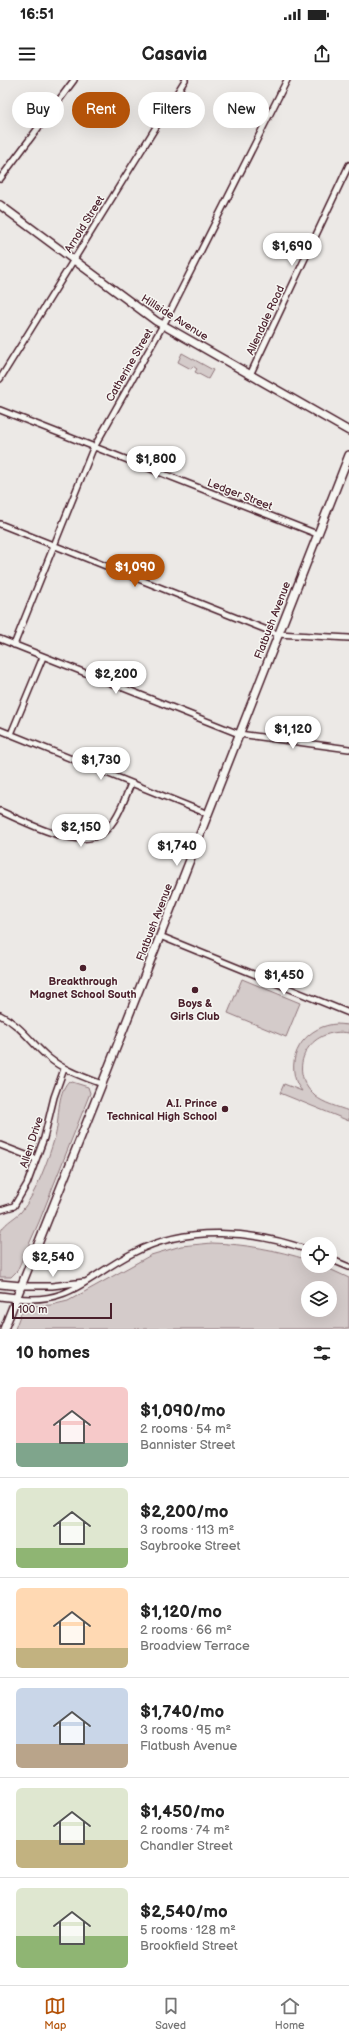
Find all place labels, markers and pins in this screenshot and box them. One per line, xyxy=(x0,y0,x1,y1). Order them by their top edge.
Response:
pin: $1,690 xyxy=(259,233,325,267)
pin: $1,800 xyxy=(123,446,189,480)
pin: $1,090 xyxy=(102,554,168,588)
pin: $2,200 xyxy=(83,661,149,695)
pin: $1,120 xyxy=(260,716,326,750)
pin: $1,730 xyxy=(68,747,134,781)
pin: $2,150 xyxy=(48,814,114,848)
pin: $1,740 xyxy=(144,833,210,867)
pin: $1,450 xyxy=(251,962,317,996)
marker: Breakthrough Magnet School South xyxy=(78,963,88,973)
place label: Breakthrough Magnet School South xyxy=(30,975,136,1001)
marker: Boys & Girls Club xyxy=(190,985,200,995)
place label: Boys & Girls Club xyxy=(170,997,220,1023)
place label: A.I. Prince Technical High School xyxy=(107,1097,217,1123)
marker: A.I. Prince Technical High School xyxy=(220,1104,230,1114)
pin: $2,540 xyxy=(20,1244,86,1278)

